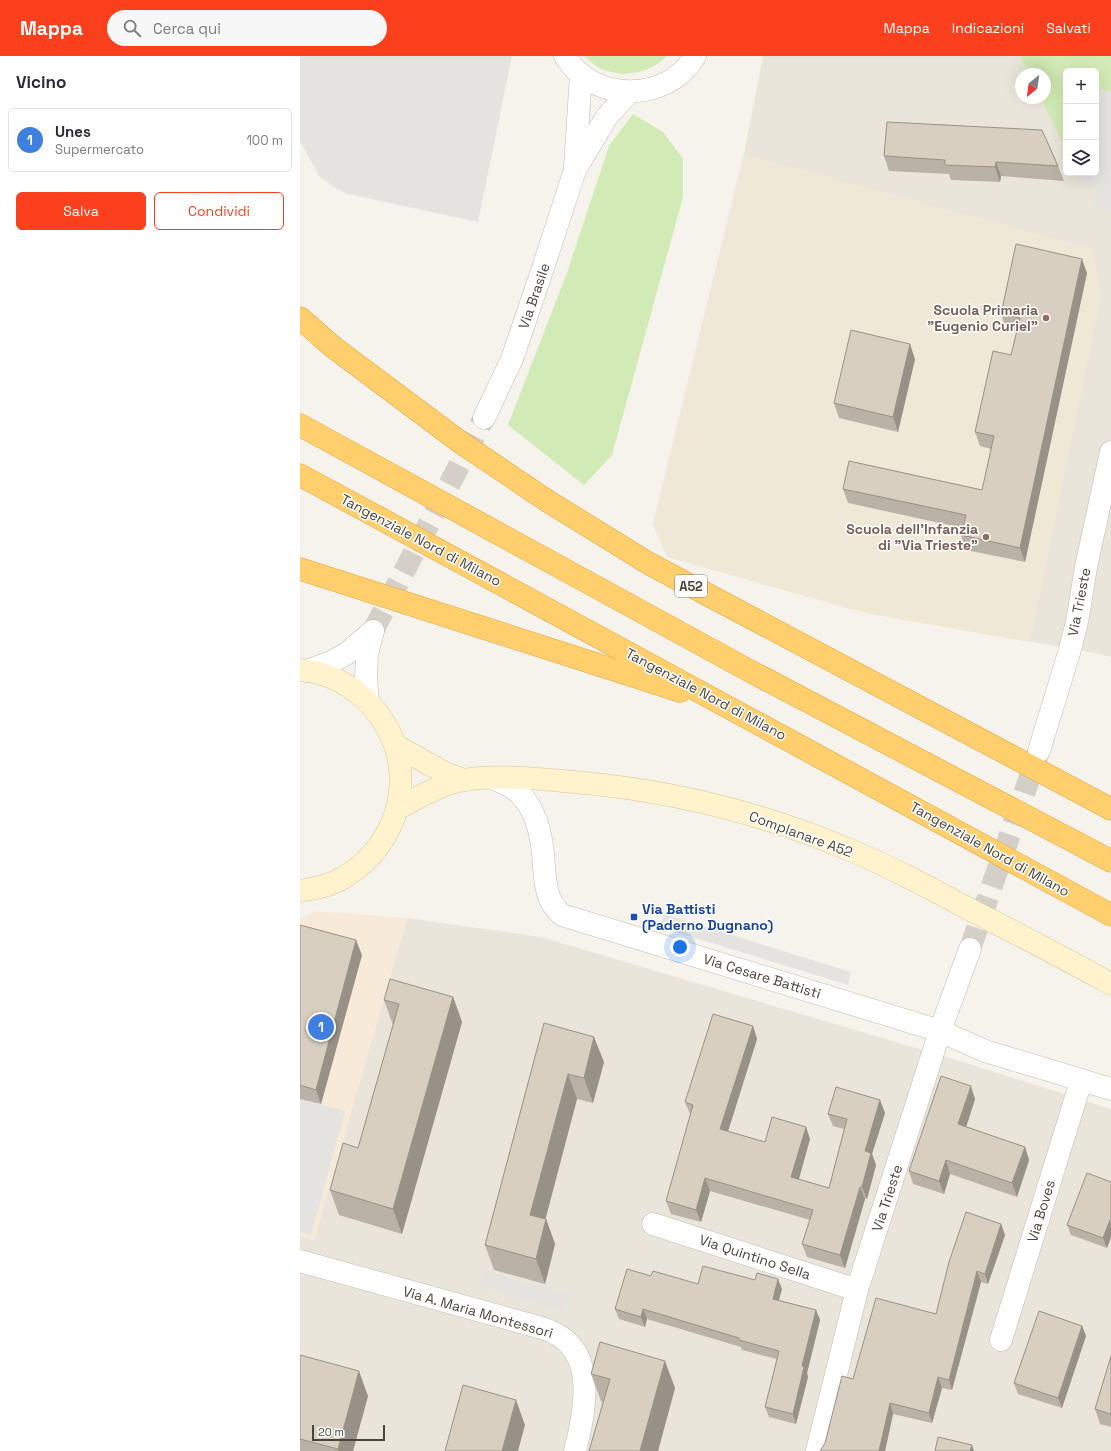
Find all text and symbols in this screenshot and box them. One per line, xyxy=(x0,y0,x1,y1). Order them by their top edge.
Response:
search box xyxy=(107,10,387,46)
text: Mappa xyxy=(20,16,83,41)
icon: search xyxy=(121,17,143,39)
text: Cerca qui xyxy=(153,19,221,38)
text: Mappa xyxy=(884,19,930,37)
text: Indicazioni xyxy=(952,19,1024,37)
text: Salvati xyxy=(1046,19,1091,37)
north arrow xyxy=(1015,68,1051,104)
map controls xyxy=(1063,68,1099,176)
button: + xyxy=(1063,68,1099,104)
text: Vicino xyxy=(16,71,66,93)
button: − xyxy=(1063,104,1099,140)
text: Unes xyxy=(55,122,91,141)
text: 1 xyxy=(27,132,33,149)
text: 100 m xyxy=(246,132,283,149)
button: layers xyxy=(1063,140,1099,176)
text: Supermercato xyxy=(55,141,144,158)
button: Salva xyxy=(16,192,146,230)
button: Condividi xyxy=(154,192,284,230)
street label: Via Brasile xyxy=(514,261,554,331)
place label: Scuola Primaria "Eugenio Curiel" xyxy=(927,301,1038,335)
marker: Scuola Primaria "Eugenio Curiel" xyxy=(1041,313,1051,323)
street label: Tangenziale Nord di Milano xyxy=(338,490,504,590)
place label: Scuola dell'Infanzia di "Via Trieste" xyxy=(846,520,978,554)
marker: Scuola dell'Infanzia di "Via Trieste" xyxy=(981,532,991,542)
street label: Via Trieste xyxy=(1064,566,1094,638)
road number: A52 xyxy=(675,575,707,597)
street label: Tangenziale Nord di Milano xyxy=(623,644,789,744)
street label: Tangenziale Nord di Milano xyxy=(907,798,1073,900)
street label: Complanare A52 xyxy=(747,807,855,861)
place label: Via Battisti (Paderno Dugnano) xyxy=(642,900,773,934)
marker: Via Battisti (Paderno Dugnano) xyxy=(629,912,639,922)
your location xyxy=(670,937,690,957)
street label: Via Cesare Battisti xyxy=(701,950,823,1002)
pin: 1 xyxy=(308,1012,334,1042)
street label: Via Trieste xyxy=(868,1162,906,1234)
street label: Via Boves xyxy=(1023,1178,1059,1244)
street label: Via Quintino Sella xyxy=(697,1231,813,1283)
street label: Via A. Maria Montessori xyxy=(401,1282,555,1342)
scale bar xyxy=(312,1423,385,1442)
text: 20 m xyxy=(318,1425,344,1439)

